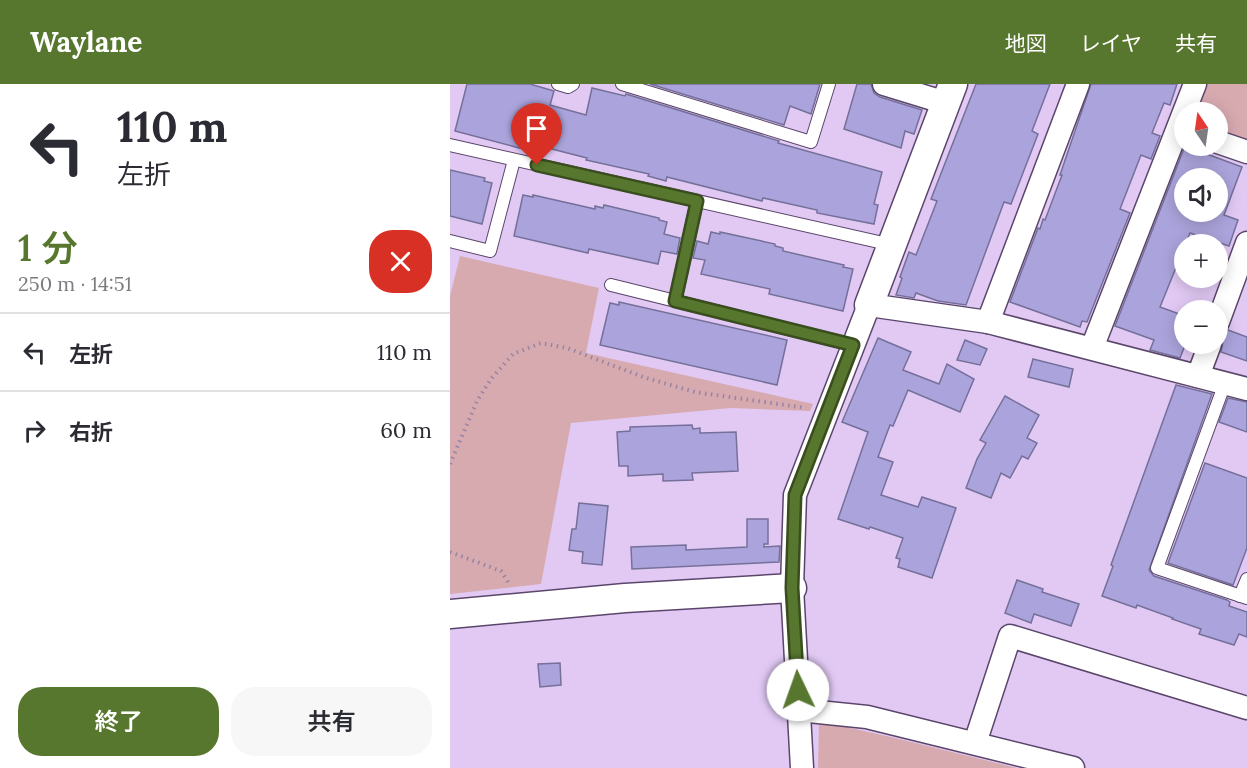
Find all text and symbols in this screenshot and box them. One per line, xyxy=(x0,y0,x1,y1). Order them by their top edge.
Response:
text: Waylane xyxy=(30,24,142,60)
text: 地図 xyxy=(1005,30,1047,57)
text: レイヤ xyxy=(1080,30,1142,57)
text: 共有 xyxy=(1175,30,1217,57)
text: 110 m xyxy=(117,100,228,154)
north arrow xyxy=(1174,102,1228,156)
map controls xyxy=(1174,102,1228,354)
pin xyxy=(511,103,562,165)
icon: left xyxy=(18,108,96,186)
icon: arrive xyxy=(520,112,553,145)
text: 左折 xyxy=(117,157,171,191)
button: sound xyxy=(1174,168,1228,222)
text: 1 分 xyxy=(18,225,78,271)
button: close xyxy=(369,230,432,293)
button: + xyxy=(1174,234,1228,288)
text: 250 m · 14:51 xyxy=(18,271,132,296)
button: − xyxy=(1174,300,1228,354)
icon: left xyxy=(18,336,51,369)
text: 110 m xyxy=(377,338,432,366)
text: 左折 xyxy=(69,340,113,368)
icon: right xyxy=(18,414,51,447)
text: 60 m xyxy=(380,416,432,444)
text: 右折 xyxy=(69,418,113,446)
position arrow xyxy=(766,658,830,722)
button: 終了 xyxy=(18,687,219,756)
button: 共有 xyxy=(231,687,432,756)

